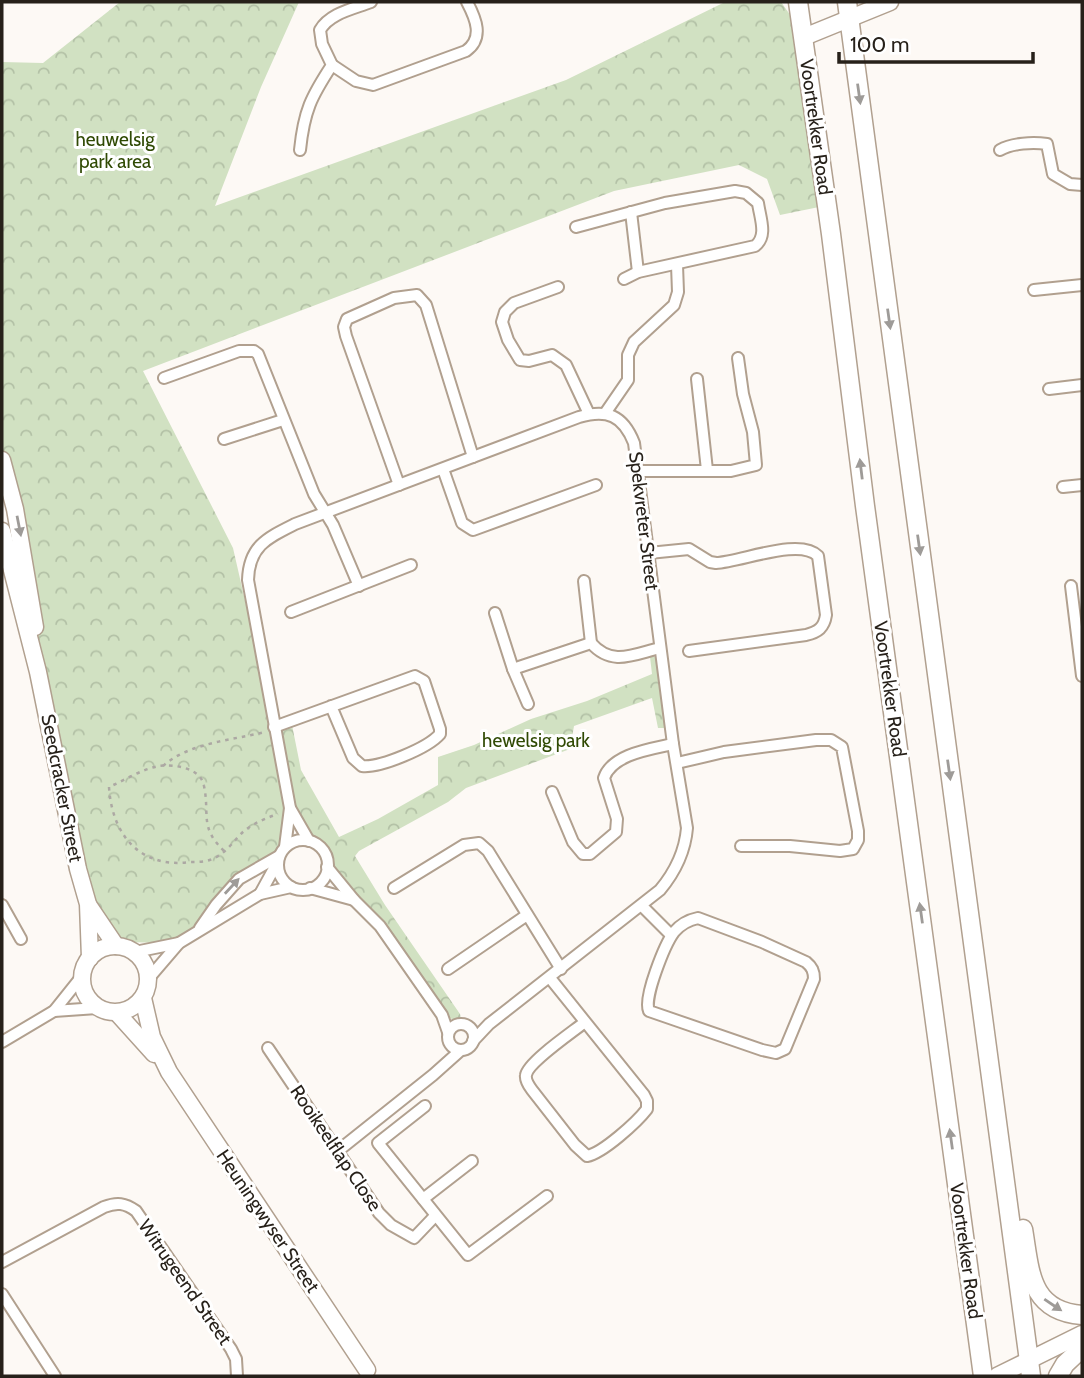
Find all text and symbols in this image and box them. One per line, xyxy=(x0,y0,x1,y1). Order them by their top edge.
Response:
scale bar xyxy=(839,21,1033,65)
text: 100 m xyxy=(850,32,909,57)
street label: Voortrekker Road xyxy=(795,58,837,196)
one-way arrow xyxy=(854,83,865,105)
park label: heuwelsig park area xyxy=(75,128,155,173)
one-way arrow xyxy=(884,308,895,330)
street label: Spekvreter Street xyxy=(624,450,664,592)
one-way arrow xyxy=(855,458,866,480)
one-way arrow xyxy=(13,515,24,537)
one-way arrow xyxy=(914,534,925,556)
street label: Voortrekker Road xyxy=(869,620,911,758)
street label: Seedcracker Street xyxy=(36,712,88,865)
park label: hewelsig park xyxy=(482,729,590,752)
one-way arrow xyxy=(944,759,955,781)
one-way arrow xyxy=(224,878,240,895)
one-way arrow xyxy=(915,902,926,924)
street label: Rooikeelflap Close xyxy=(285,1081,387,1216)
one-way arrow xyxy=(945,1127,956,1149)
street label: Heuningwyser Street xyxy=(212,1145,325,1297)
street label: Voortrekker Road xyxy=(945,1182,987,1320)
street label: Witrugeend Street xyxy=(133,1215,237,1349)
one-way arrow xyxy=(1044,1298,1062,1312)

